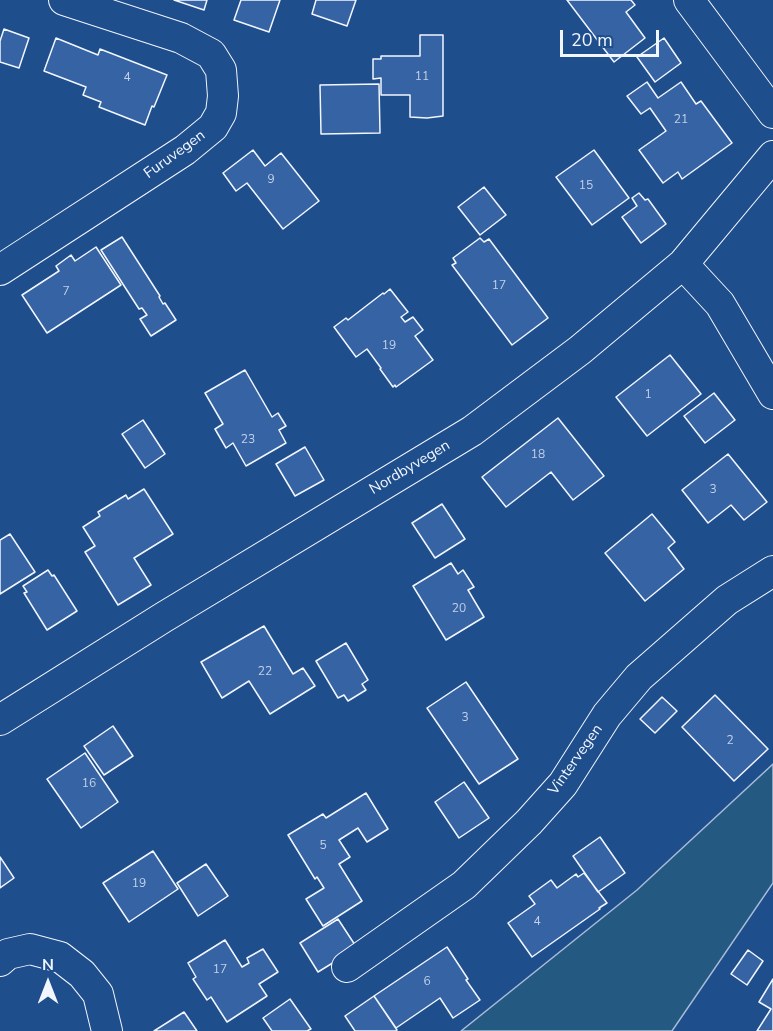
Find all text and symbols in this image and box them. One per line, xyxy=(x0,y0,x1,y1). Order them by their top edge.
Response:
scale bar xyxy=(563,18,662,56)
text: 20 m xyxy=(571,28,613,52)
house number: 11 xyxy=(415,70,429,84)
house number: 4 xyxy=(123,71,131,85)
house number: 21 xyxy=(674,113,688,127)
street label: Furuvegen xyxy=(141,127,209,183)
house number: 9 xyxy=(267,173,275,187)
house number: 15 xyxy=(579,179,593,193)
house number: 17 xyxy=(492,279,506,293)
house number: 7 xyxy=(62,285,70,299)
house number: 19 xyxy=(382,339,396,353)
house number: 1 xyxy=(644,388,652,402)
house number: 23 xyxy=(241,433,255,447)
street label: Nordbyvegen xyxy=(366,437,454,499)
house number: 18 xyxy=(531,448,545,462)
house number: 3 xyxy=(709,483,717,497)
house number: 20 xyxy=(452,602,466,616)
house number: 22 xyxy=(258,665,272,679)
house number: 3 xyxy=(461,711,469,725)
street label: Vintervegen xyxy=(545,721,607,799)
house number: 2 xyxy=(726,734,734,748)
house number: 16 xyxy=(82,777,96,791)
house number: 5 xyxy=(319,839,327,853)
house number: 19 xyxy=(132,877,146,891)
house number: 4 xyxy=(533,915,541,929)
north arrow xyxy=(18,953,78,1013)
text: N xyxy=(42,954,54,976)
house number: 17 xyxy=(213,963,227,977)
house number: 6 xyxy=(423,975,431,989)

